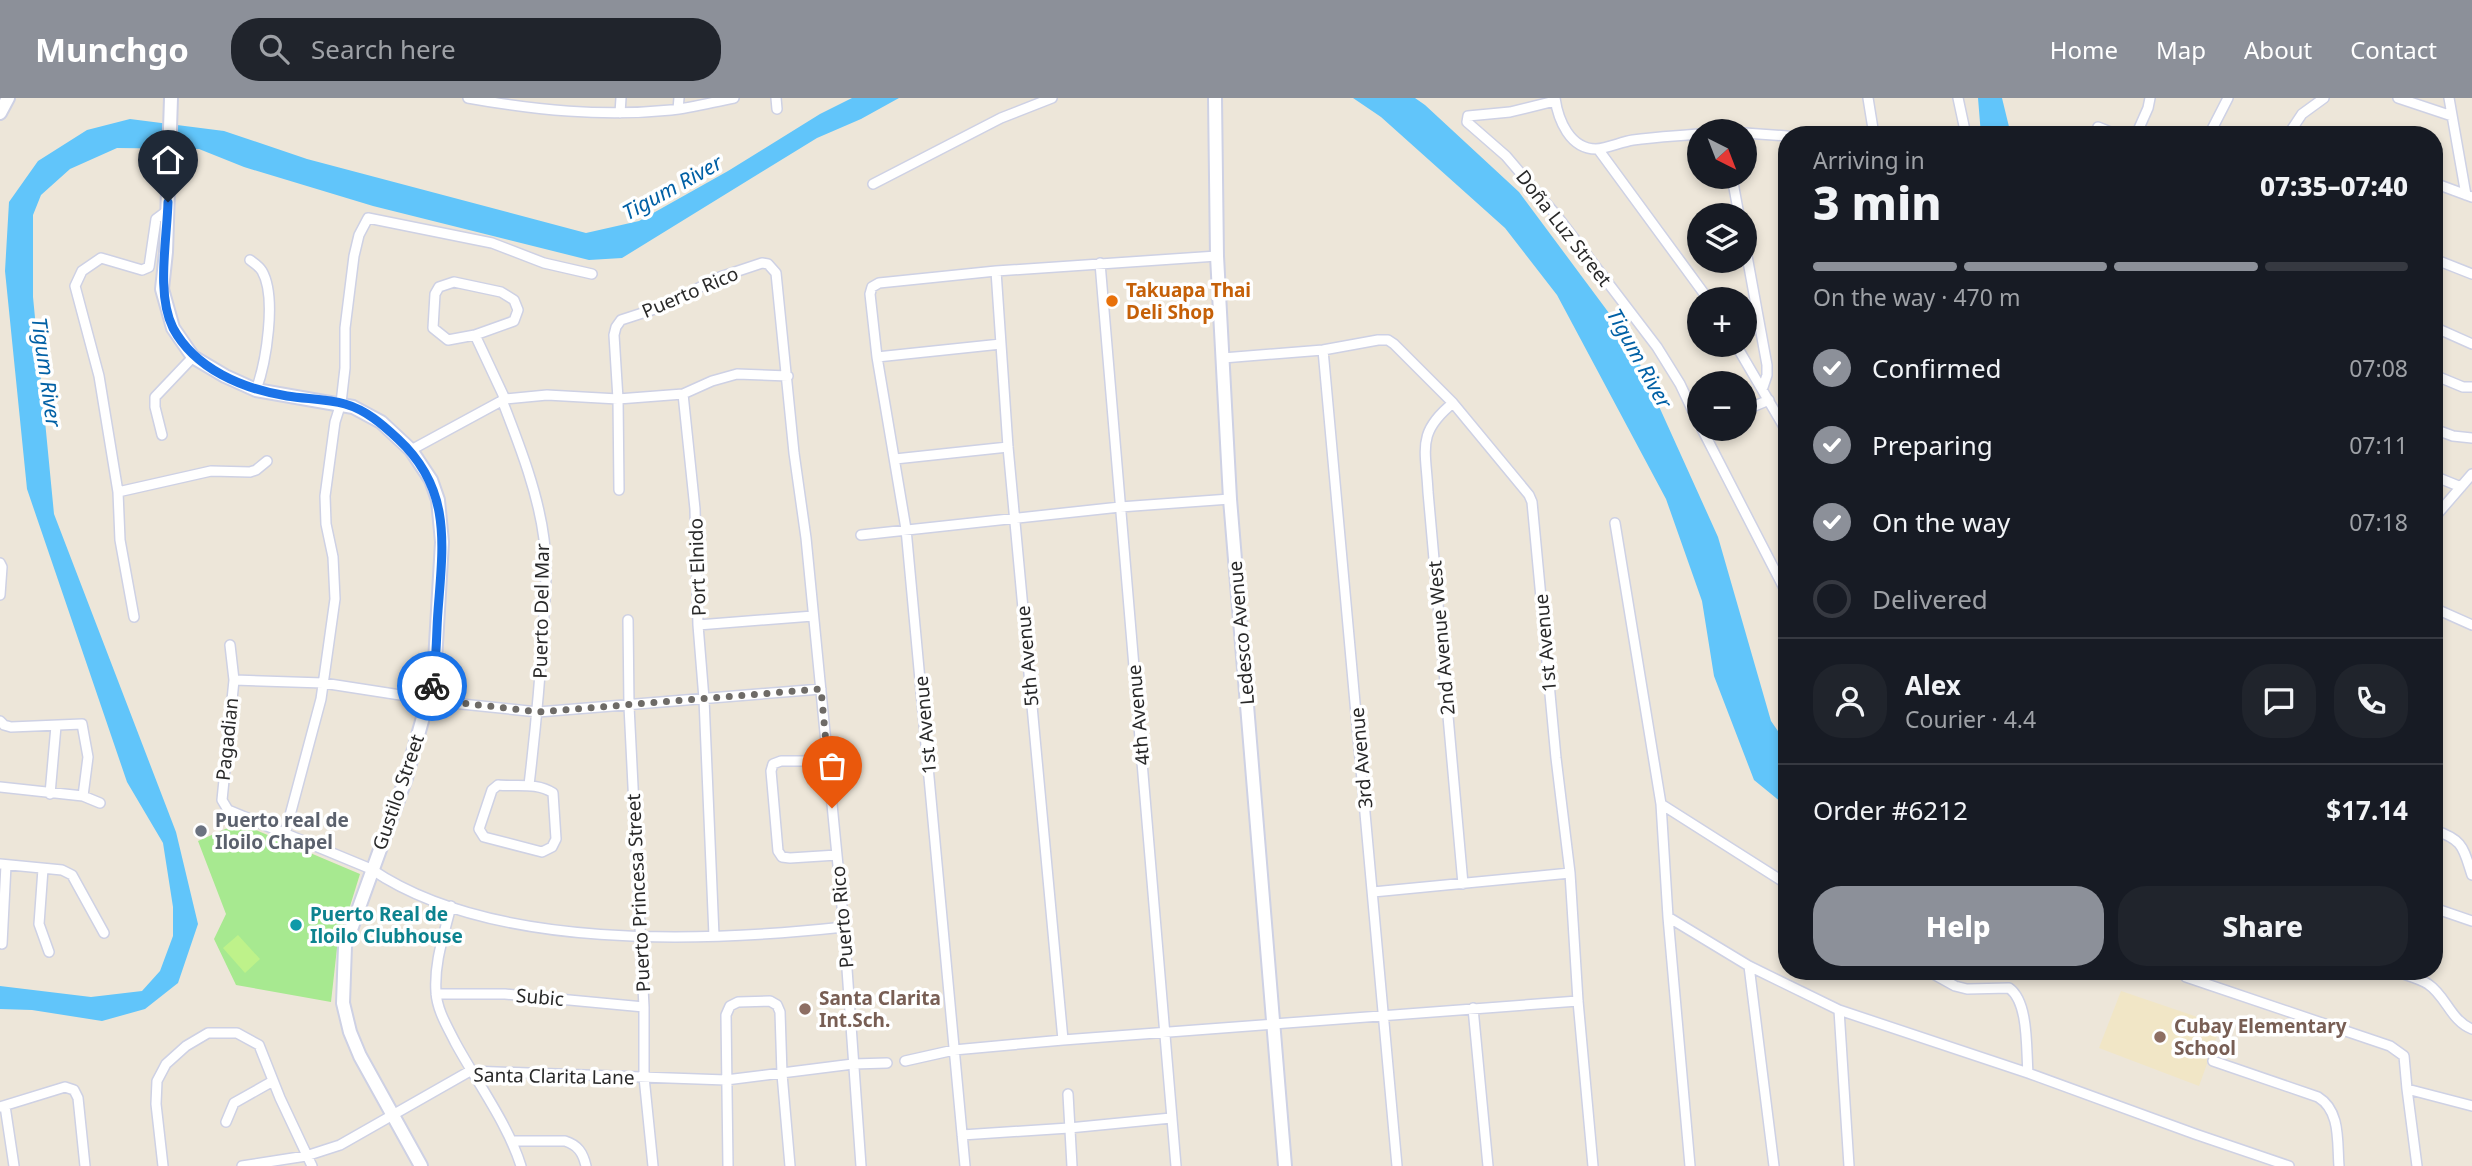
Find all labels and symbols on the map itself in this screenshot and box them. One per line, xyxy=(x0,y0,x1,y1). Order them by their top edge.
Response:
north arrow xyxy=(1687,119,1757,189)
pin xyxy=(138,130,198,202)
water label: Tigum River xyxy=(617,147,728,226)
street label: Doña Luz Street xyxy=(1510,164,1618,292)
street label: Puerto Rico xyxy=(638,260,742,324)
place label: Takuapa Thai Deli Shop xyxy=(1126,277,1251,325)
marker: Takuapa Thai Deli Shop xyxy=(1104,293,1120,309)
water label: Tigum River xyxy=(1601,303,1680,414)
water label: Tigum River xyxy=(25,315,69,430)
street label: Port Elnido xyxy=(682,518,712,616)
street label: Puerto Del Mar xyxy=(527,543,555,679)
street label: Ledesco Avenue xyxy=(1222,560,1260,706)
street label: 2nd Avenue West xyxy=(1421,560,1461,716)
street label: 1st Avenue xyxy=(1528,593,1562,693)
street label: 5th Avenue xyxy=(1010,604,1044,708)
courier xyxy=(397,651,467,721)
street label: 4th Avenue xyxy=(1121,663,1155,767)
street label: 1st Avenue xyxy=(908,675,942,775)
street label: Pagadian xyxy=(210,696,244,782)
street label: 3rd Avenue xyxy=(1344,706,1378,810)
street label: Gustilo Street xyxy=(366,731,430,853)
pin xyxy=(802,736,862,808)
street label: Puerto Princesa Street xyxy=(620,793,656,993)
place label: Puerto real de Iloilo Chapel xyxy=(215,807,349,855)
marker: Puerto real de Iloilo Chapel xyxy=(193,823,209,839)
street label: Puerto Rico xyxy=(825,865,859,969)
place label: Puerto Real de Iloilo Clubhouse xyxy=(310,901,463,949)
marker: Puerto Real de Iloilo Clubhouse xyxy=(288,917,304,933)
street label: Subic xyxy=(515,982,565,1012)
place label: Santa Clarita Int.Sch. xyxy=(819,985,941,1033)
marker: Santa Clarita Int.Sch. xyxy=(797,1001,813,1017)
place label: Cubay Elementary School xyxy=(2174,1013,2347,1061)
marker: Cubay Elementary School xyxy=(2152,1029,2168,1045)
street label: Santa Clarita Lane xyxy=(473,1062,635,1090)

